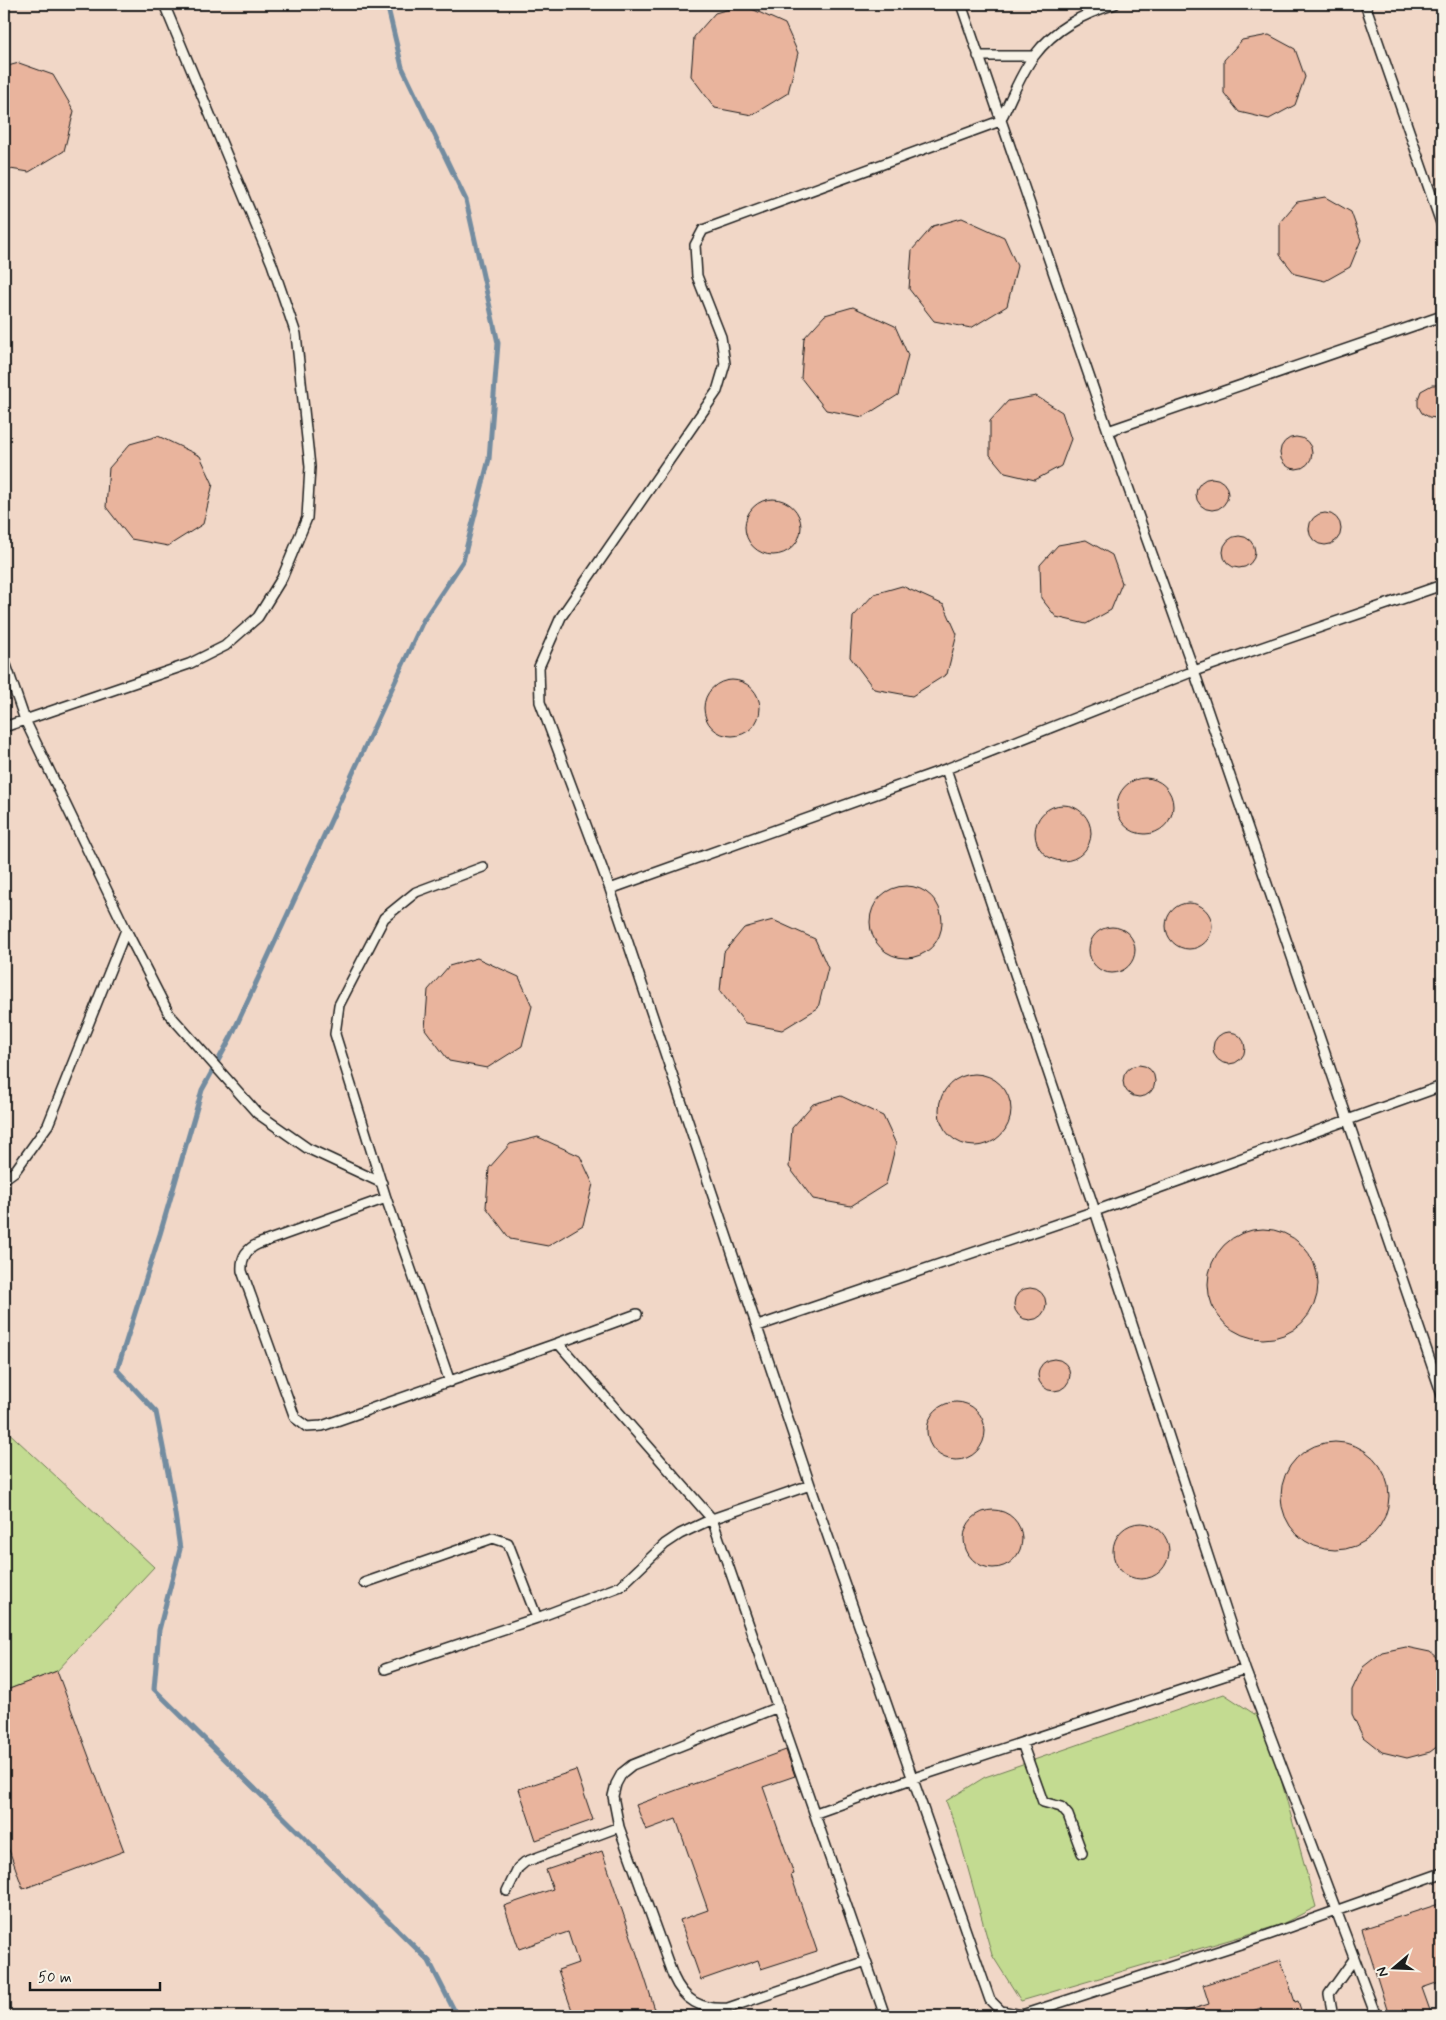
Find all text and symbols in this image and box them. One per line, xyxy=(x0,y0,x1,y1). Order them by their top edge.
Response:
north arrow xyxy=(1368,1942,1418,1992)
scale bar xyxy=(30,1960,160,1992)
text: N xyxy=(1373,1965,1393,1979)
text: 50 m xyxy=(38,1968,72,1988)

